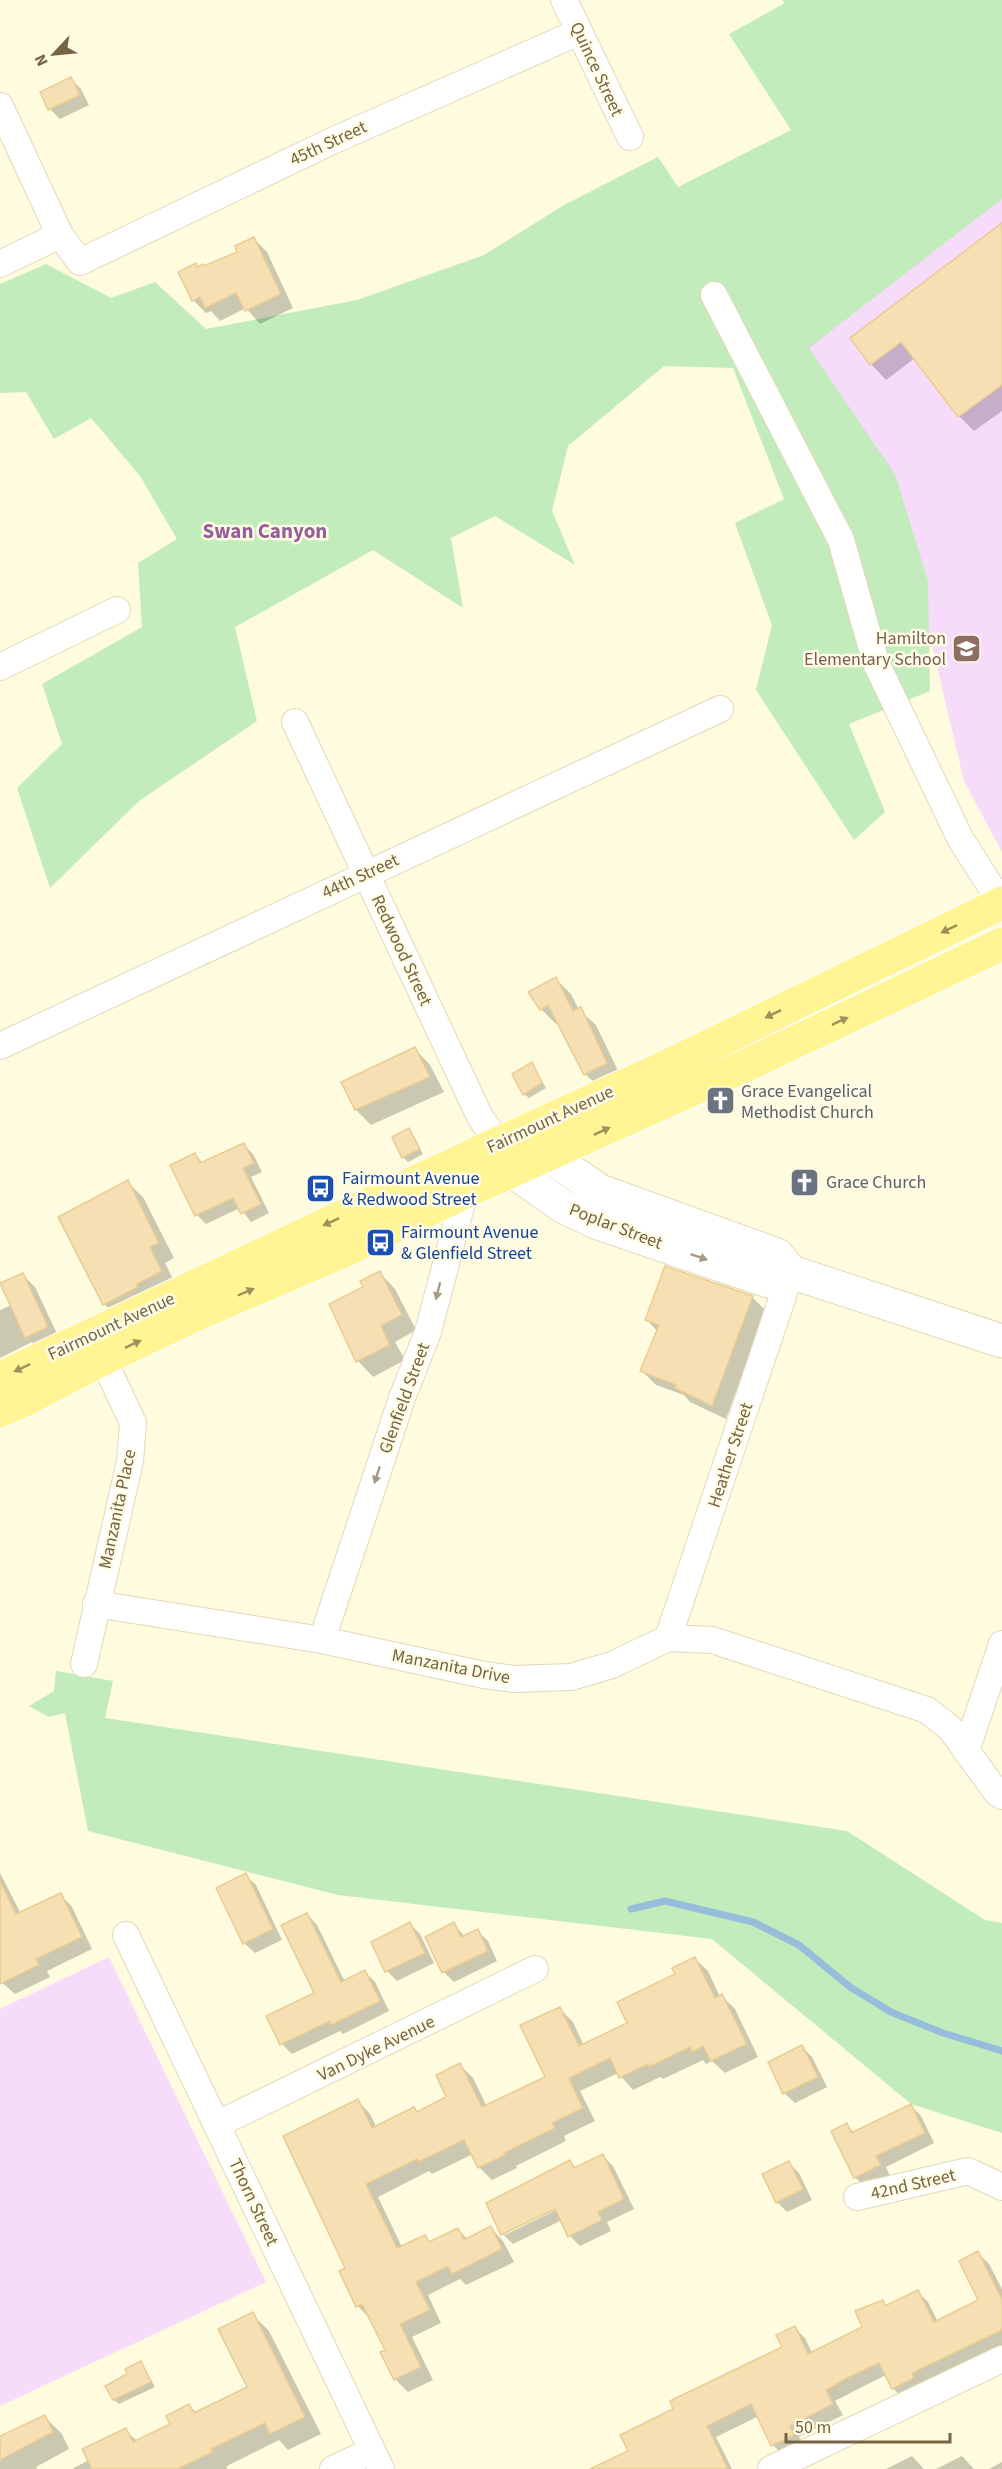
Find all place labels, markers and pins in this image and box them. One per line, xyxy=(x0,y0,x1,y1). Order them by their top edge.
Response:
place label: Hamilton Elementary School xyxy=(804,626,946,672)
school or university icon: Hamilton Elementary School xyxy=(951,632,983,664)
place label: Grace Evangelical Methodist Church xyxy=(741,1079,874,1125)
church icon: Grace Evangelical Methodist Church xyxy=(704,1085,736,1117)
place label: Fairmount Avenue & Redwood Street xyxy=(342,1166,480,1212)
church icon: Grace Church xyxy=(789,1166,821,1198)
place label: Grace Church xyxy=(826,1170,926,1195)
bus stop icon: Fairmount Avenue & Redwood Street xyxy=(305,1172,337,1204)
place label: Fairmount Avenue & Glenfield Street xyxy=(401,1220,539,1266)
bus stop icon: Fairmount Avenue & Glenfield Street xyxy=(364,1226,396,1258)

